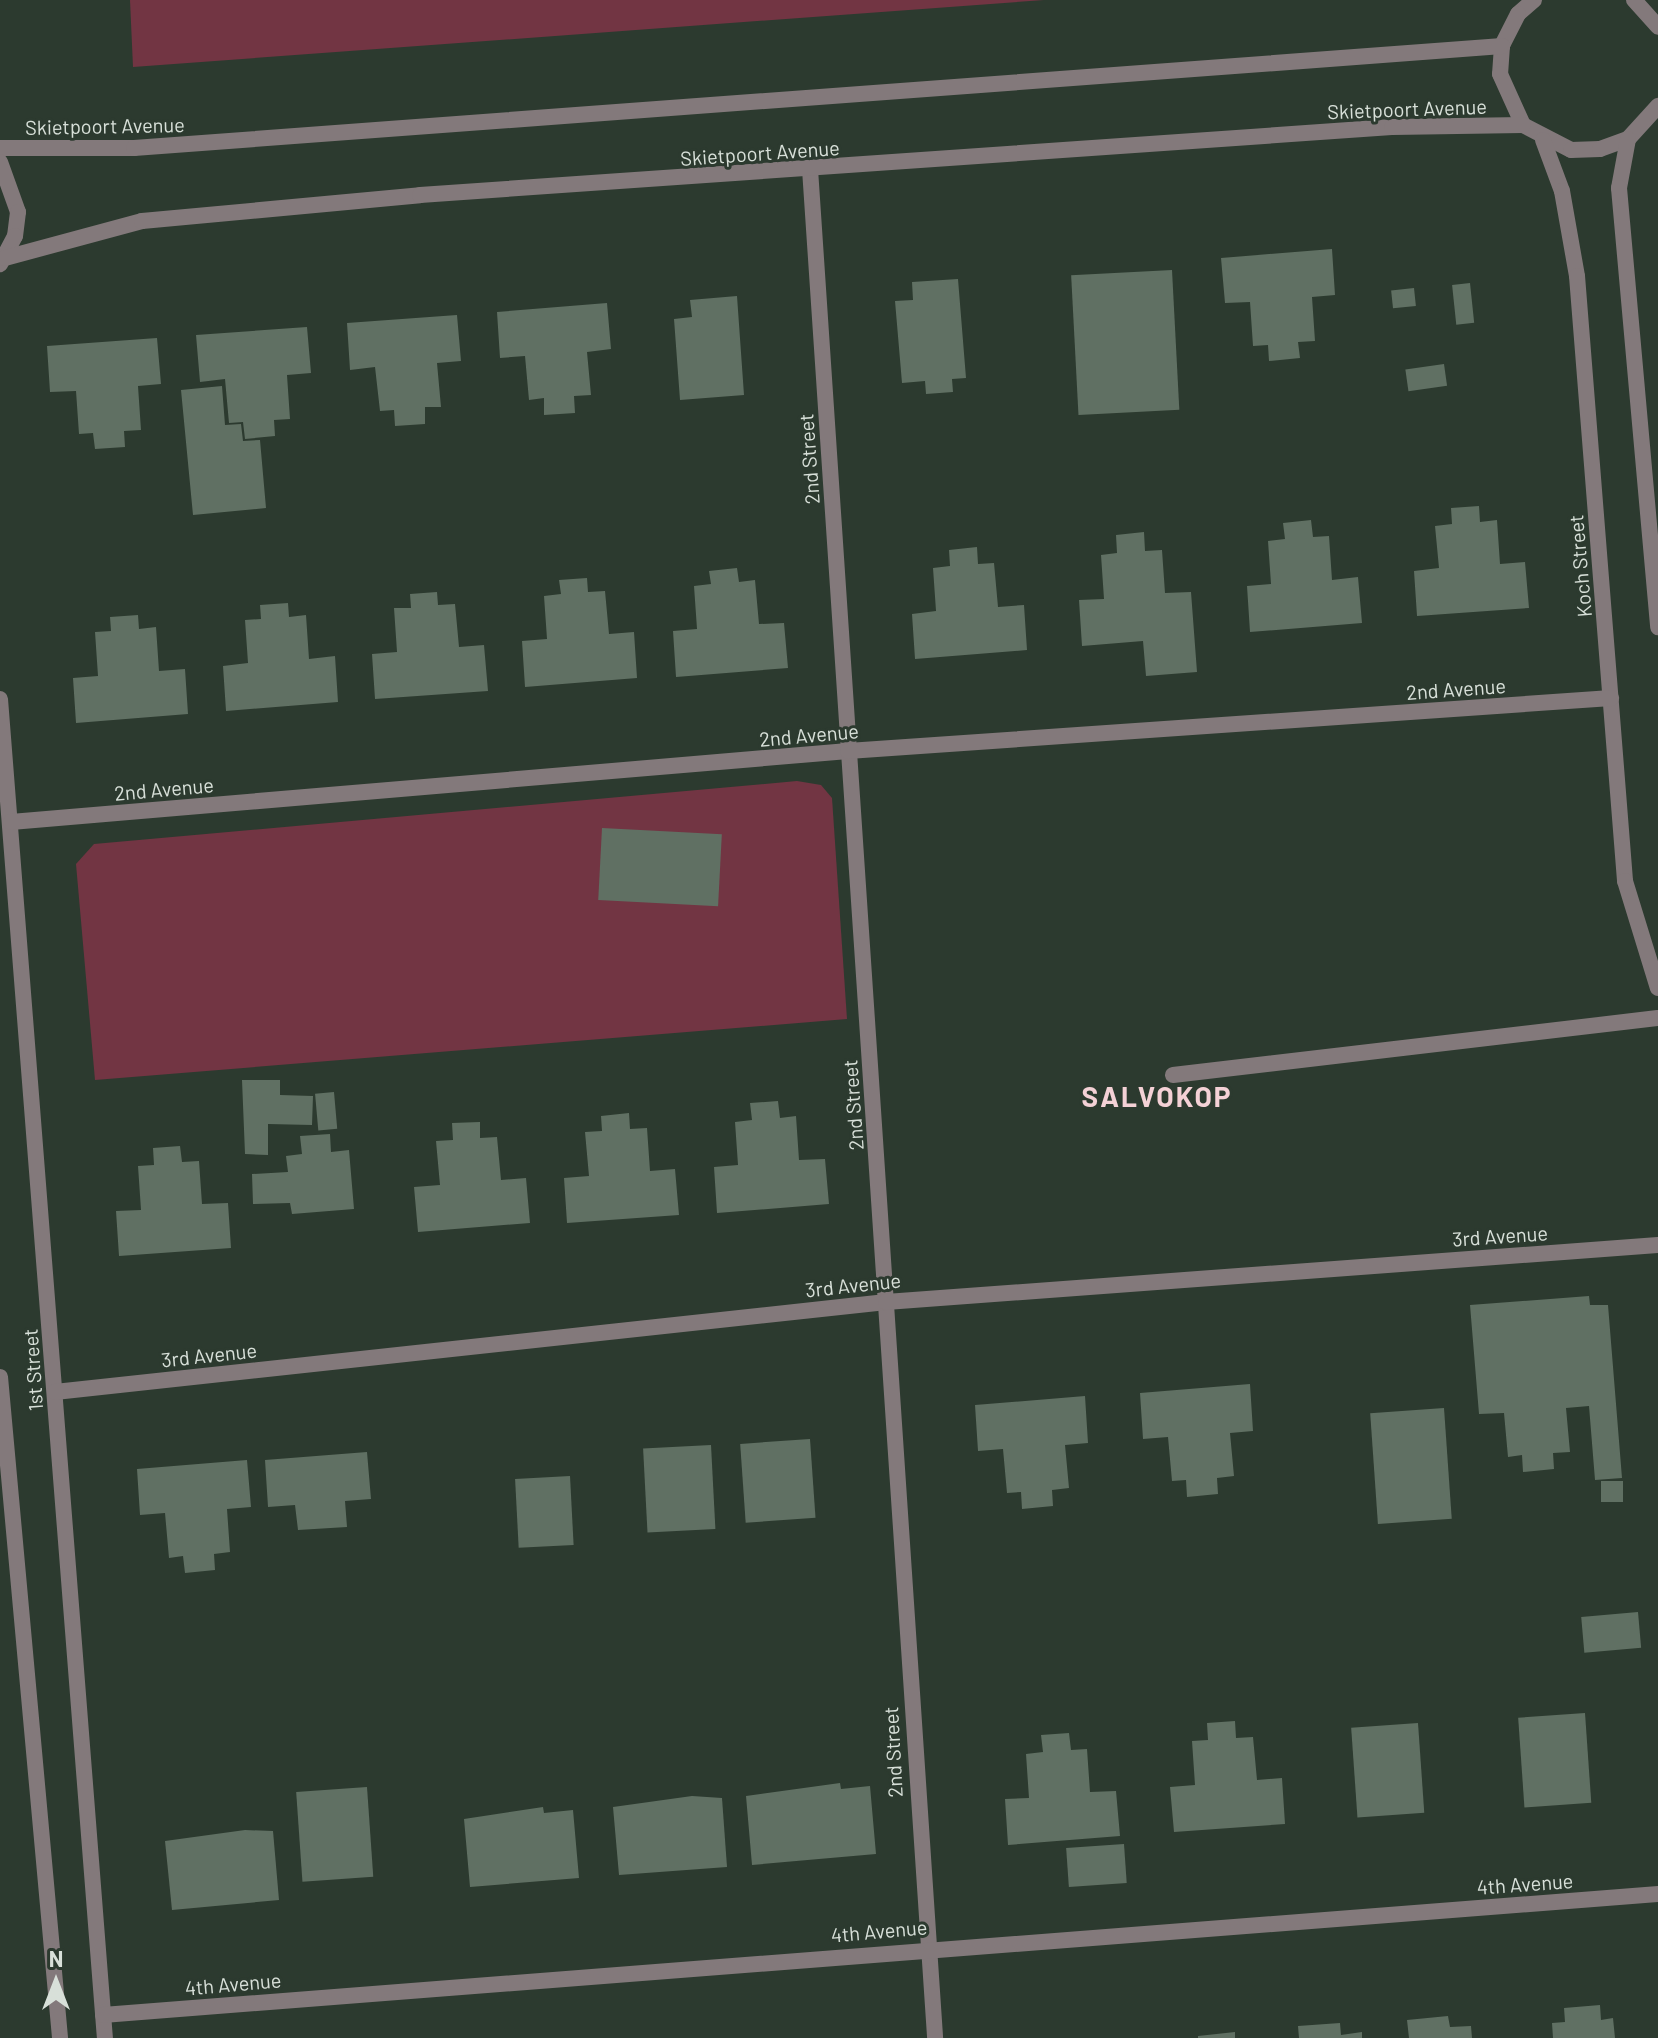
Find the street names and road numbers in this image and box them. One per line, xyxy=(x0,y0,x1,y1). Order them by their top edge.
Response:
street label: Skietpoort Avenue xyxy=(1327,94,1487,124)
street label: Skietpoort Avenue xyxy=(25,113,185,139)
street label: Skietpoort Avenue xyxy=(680,135,840,171)
street label: 2nd Street xyxy=(794,413,824,505)
street label: Koch Street xyxy=(1564,514,1596,618)
street label: 2nd Avenue xyxy=(1405,674,1507,704)
street label: 2nd Avenue xyxy=(758,719,860,751)
street label: 2nd Avenue xyxy=(113,773,215,805)
street label: 2nd Street xyxy=(838,1059,868,1151)
street label: 3rd Avenue xyxy=(1451,1221,1549,1251)
street label: 3rd Avenue xyxy=(804,1268,902,1302)
street label: 1st Street xyxy=(18,1328,48,1412)
street label: 3rd Avenue xyxy=(160,1338,258,1372)
street label: 2nd Street xyxy=(879,1706,907,1798)
street label: 4th Avenue xyxy=(1476,1869,1574,1899)
street label: 4th Avenue xyxy=(830,1915,928,1947)
street label: 4th Avenue xyxy=(184,1968,282,2000)

